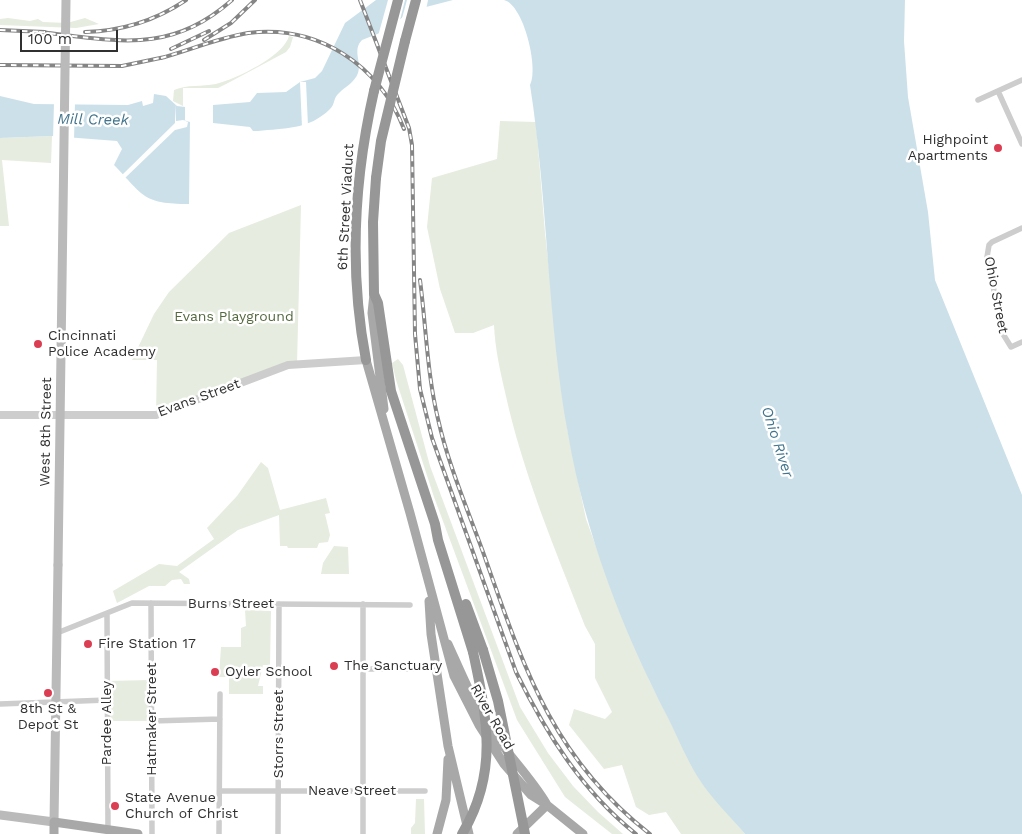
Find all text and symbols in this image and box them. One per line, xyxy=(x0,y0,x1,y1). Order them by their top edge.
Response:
scale bar xyxy=(22,20,120,52)
text: 100 m xyxy=(28,30,72,48)
water label: Mill Creek xyxy=(57,110,129,130)
place label: Highpoint Apartments xyxy=(908,132,988,164)
marker: Highpoint Apartments xyxy=(992,142,1004,154)
street label: 6th Street Viaduct xyxy=(334,143,358,271)
street label: Ohio Street xyxy=(980,255,1012,335)
park label: Evans Playground xyxy=(174,309,294,325)
place label: Cincinnati Police Academy xyxy=(48,328,156,361)
marker: Cincinnati Police Academy xyxy=(32,338,44,350)
street label: Evans Street xyxy=(156,375,242,421)
street label: West 8th Street xyxy=(37,377,55,487)
water label: Ohio River xyxy=(757,404,797,480)
street label: Burns Street xyxy=(188,596,274,612)
place label: Fire Station 17 xyxy=(98,636,196,652)
marker: Fire Station 17 xyxy=(82,638,94,650)
place label: The Sanctuary xyxy=(344,658,442,674)
marker: The Sanctuary xyxy=(328,660,340,672)
street label: Hatmaker Street xyxy=(144,662,160,776)
place label: Oyler School xyxy=(225,664,312,680)
marker: Oyler School xyxy=(209,666,221,678)
street label: Pardee Alley xyxy=(99,681,115,765)
street label: River Road xyxy=(466,681,518,753)
marker: 8th St & Depot St xyxy=(42,687,54,699)
street label: Storrs Street xyxy=(271,690,287,778)
place label: 8th St & Depot St xyxy=(18,701,78,734)
street label: Neave Street xyxy=(308,783,396,799)
place label: State Avenue Church of Christ xyxy=(125,790,238,822)
marker: State Avenue Church of Christ xyxy=(109,800,121,812)

